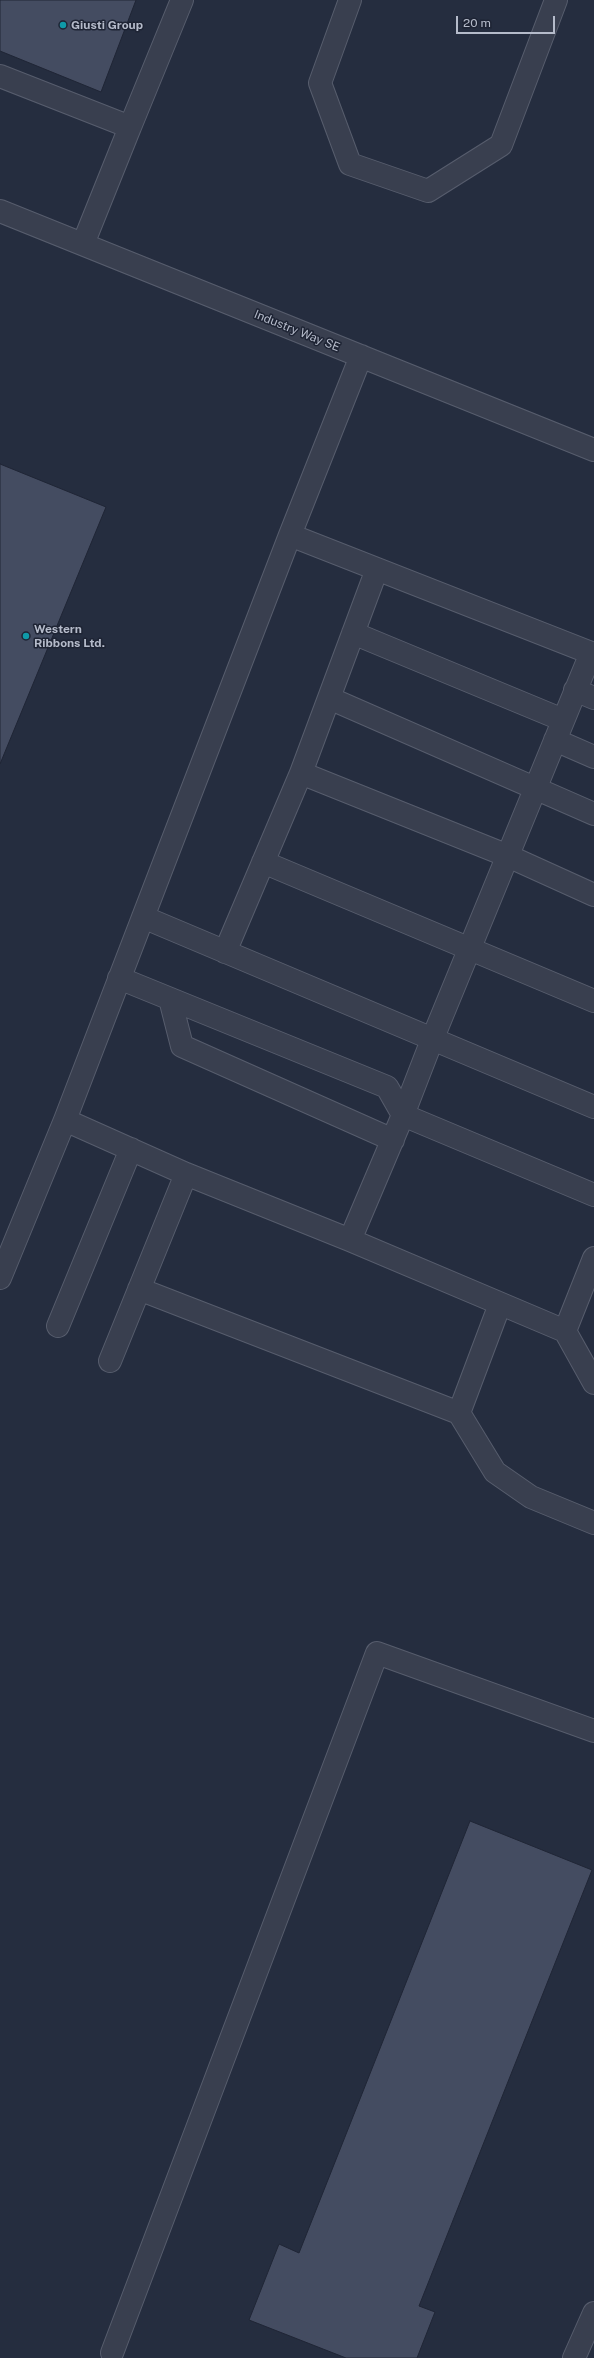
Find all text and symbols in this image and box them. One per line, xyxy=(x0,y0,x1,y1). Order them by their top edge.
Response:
scale bar xyxy=(458,8,557,34)
text: 20 m xyxy=(463,16,491,30)
place label: Giusti Group xyxy=(71,18,143,32)
marker: Giusti Group xyxy=(58,20,68,30)
street label: Industry Way SE xyxy=(252,307,342,355)
place label: Western Ribbons Ltd. xyxy=(34,622,105,650)
marker: Western Ribbons Ltd. xyxy=(21,631,31,641)

